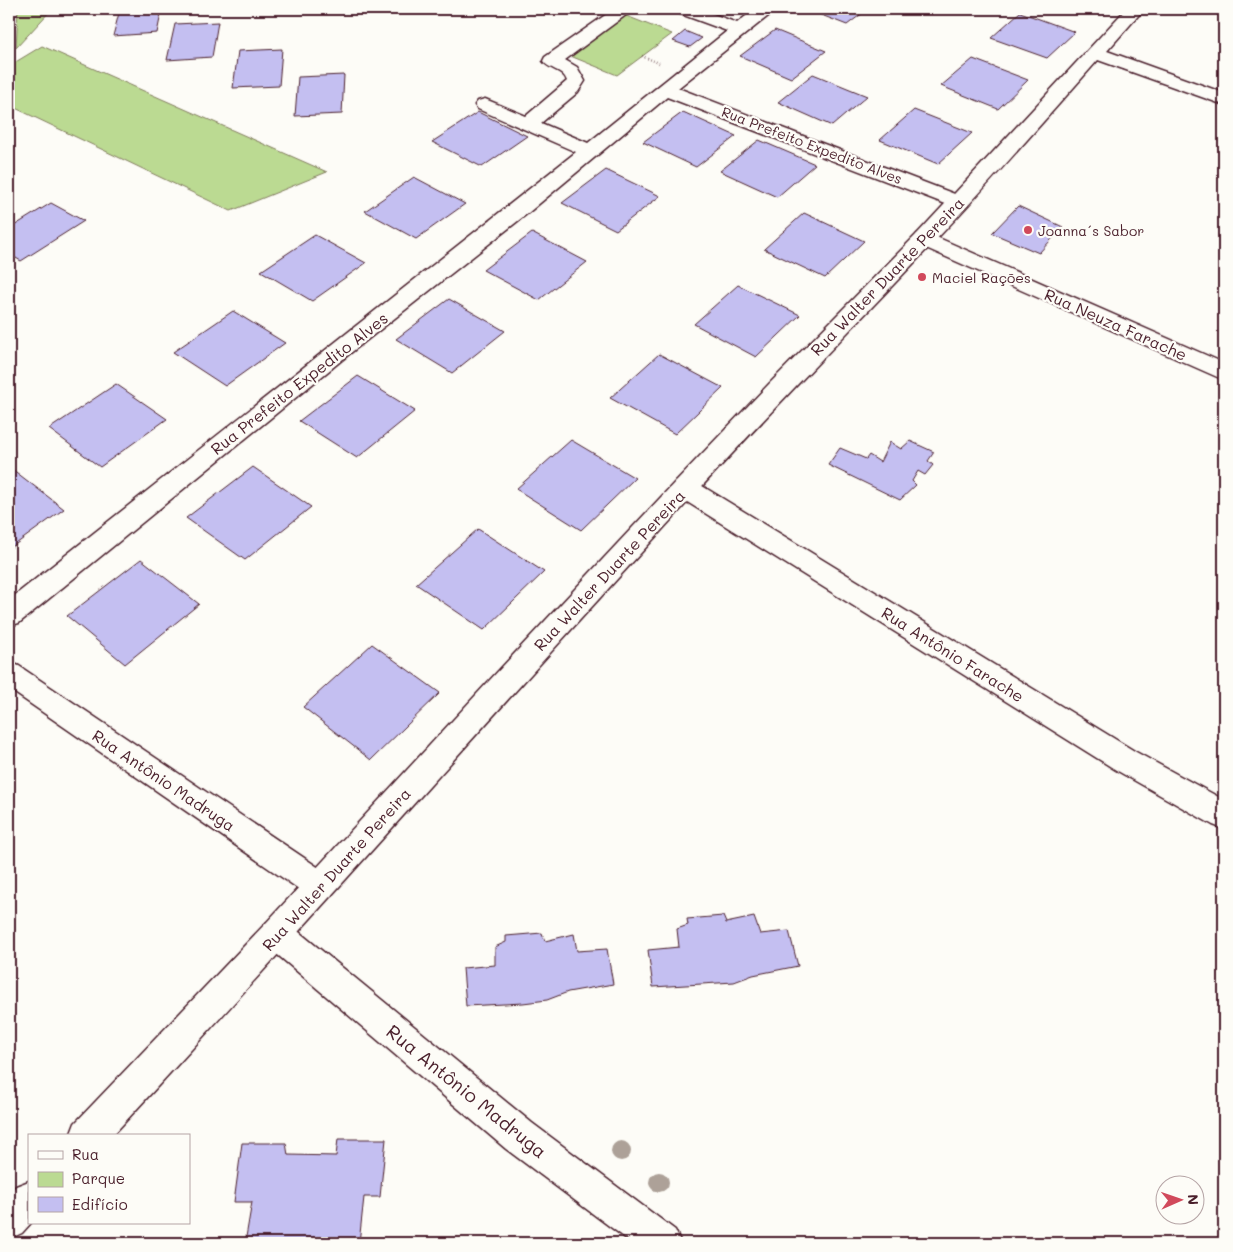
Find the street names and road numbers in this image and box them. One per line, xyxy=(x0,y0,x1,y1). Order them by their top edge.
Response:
street label: Rua Prefeito Expedito Alves xyxy=(719,102,905,188)
street label: Rua Walter Duarte Pereira xyxy=(806,192,968,360)
street label: Rua Neuza Farache xyxy=(1041,283,1191,365)
street label: Rua Prefeito Expedito Alves xyxy=(206,307,392,459)
street label: Rua Walter Duarte Pereira xyxy=(529,485,689,655)
street label: Rua Antônio Farache xyxy=(878,602,1028,706)
street label: Rua Antônio Madruga xyxy=(89,724,239,836)
street label: Rua Walter Duarte Pereira xyxy=(257,783,415,955)
street label: Rua Antônio Madruga xyxy=(382,1019,552,1163)

